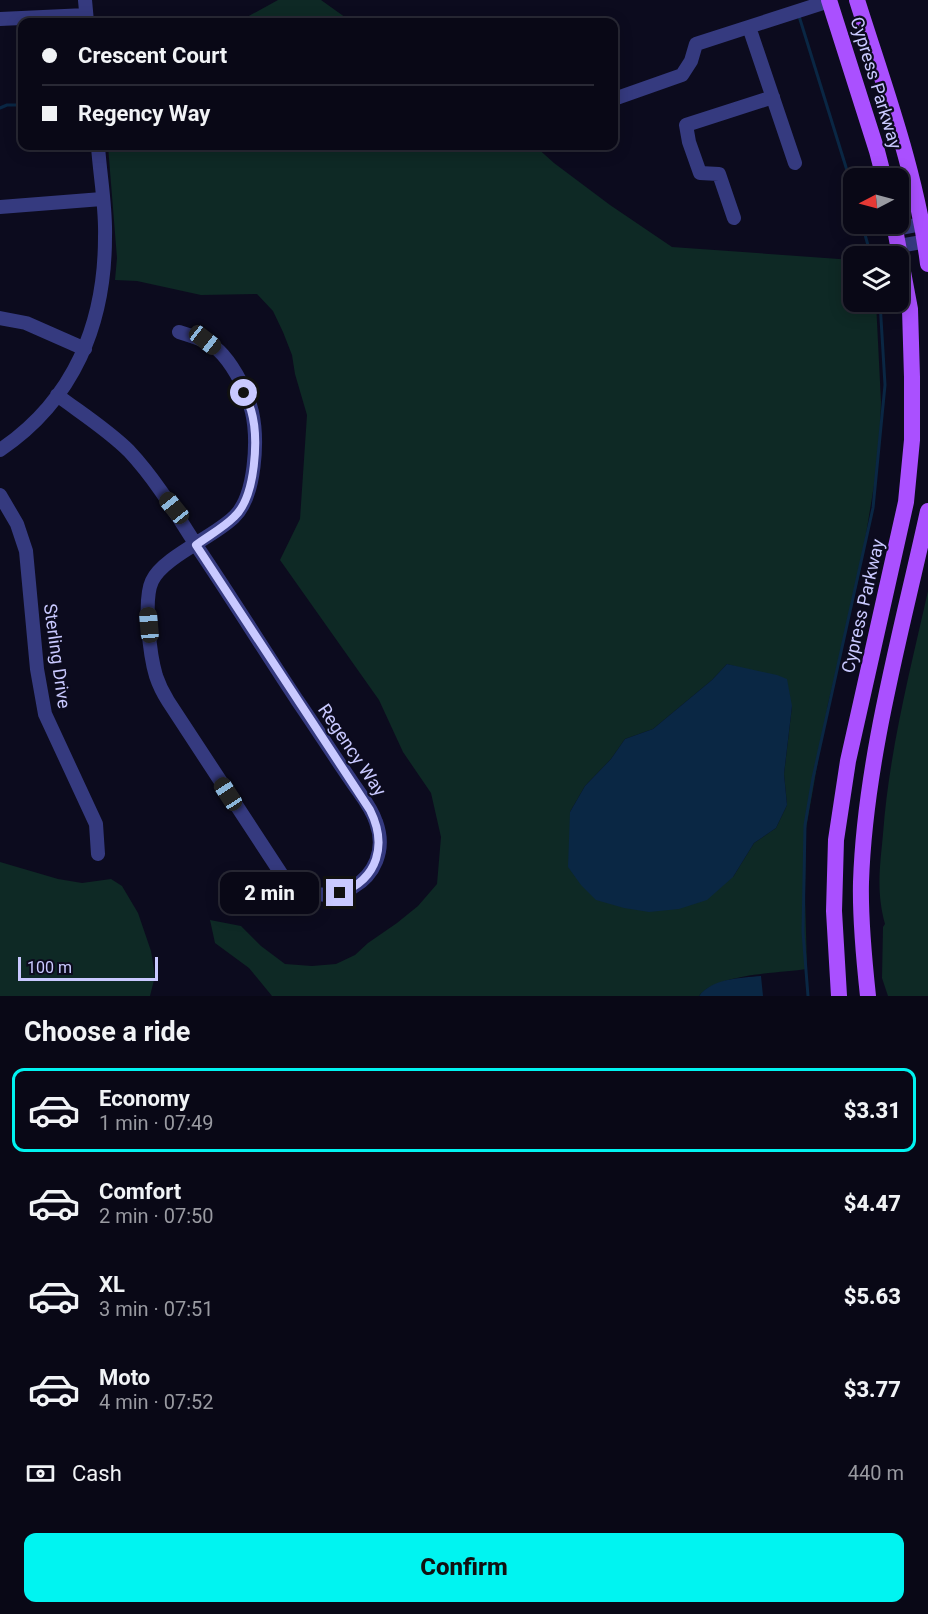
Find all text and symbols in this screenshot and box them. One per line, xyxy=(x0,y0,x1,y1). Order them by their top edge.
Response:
street label: Cypress Parkway xyxy=(846,14,907,152)
text: Crescent Court xyxy=(78,43,227,68)
text: Regency Way xyxy=(78,101,210,126)
north arrow xyxy=(843,168,909,234)
map controls xyxy=(843,168,909,312)
button: layers xyxy=(843,246,909,312)
car xyxy=(185,322,225,358)
route start xyxy=(230,379,257,406)
car xyxy=(156,488,192,528)
street label: Cypress Parkway xyxy=(837,536,888,675)
street label: Sterling Drive xyxy=(40,602,75,710)
car xyxy=(138,606,160,644)
street label: Regency Way xyxy=(314,700,391,800)
car xyxy=(211,774,245,814)
callout: 2 min xyxy=(220,872,319,914)
route end xyxy=(326,879,353,906)
text: 2 min xyxy=(244,881,295,905)
scale bar xyxy=(18,954,158,982)
text: 100 m xyxy=(27,958,72,977)
text: Choose a ride xyxy=(24,1016,190,1048)
icon: car xyxy=(27,1083,81,1137)
text: Economy xyxy=(99,1086,190,1111)
text: $3.31 xyxy=(844,1098,901,1123)
text: 1 min · 07:49 xyxy=(99,1111,214,1135)
icon: car xyxy=(27,1176,81,1230)
text: Comfort xyxy=(99,1179,181,1204)
text: $4.47 xyxy=(844,1191,901,1216)
text: 2 min · 07:50 xyxy=(99,1204,214,1228)
icon: car xyxy=(27,1269,81,1323)
text: XL xyxy=(99,1272,125,1297)
text: $5.63 xyxy=(844,1284,901,1309)
text: 3 min · 07:51 xyxy=(99,1297,214,1321)
icon: car xyxy=(27,1362,81,1416)
text: Moto xyxy=(99,1365,150,1390)
text: $3.77 xyxy=(844,1377,901,1402)
text: 4 min · 07:52 xyxy=(99,1390,214,1414)
icon: cash xyxy=(24,1457,57,1490)
text: Cash xyxy=(72,1461,122,1486)
text: 440 m xyxy=(848,1461,904,1485)
button: Confirm xyxy=(24,1533,904,1602)

